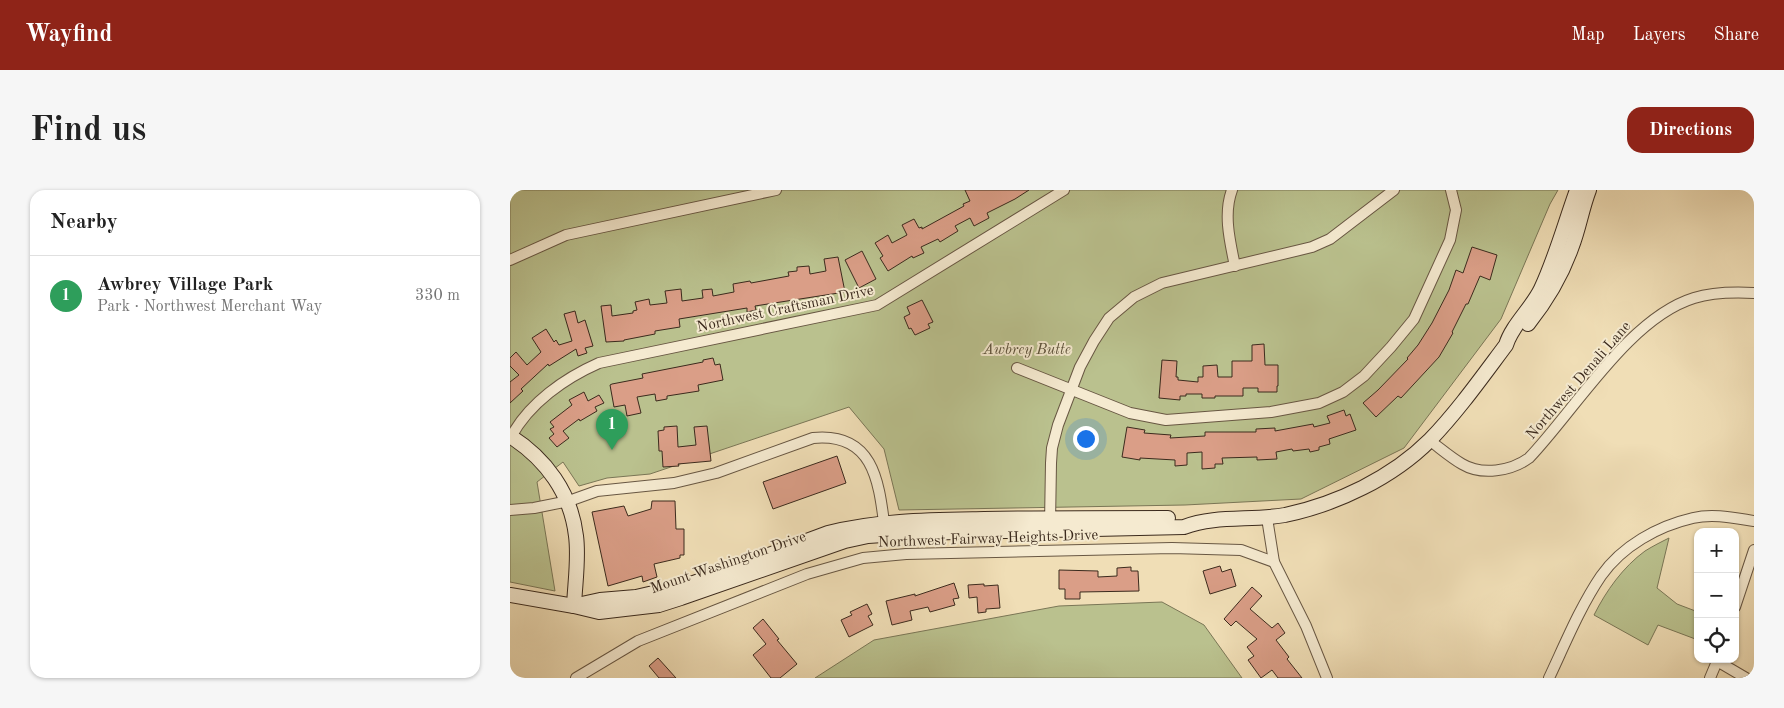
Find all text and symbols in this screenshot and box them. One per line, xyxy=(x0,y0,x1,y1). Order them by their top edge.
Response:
text: Wayfind xyxy=(25,23,112,47)
text: Map xyxy=(1571,26,1605,44)
text: Layers xyxy=(1633,26,1685,44)
text: Share xyxy=(1713,26,1759,44)
button: Directions xyxy=(1627,107,1754,153)
text: Find us xyxy=(30,113,146,148)
text: Nearby xyxy=(50,212,118,233)
text: Awbrey Village Park xyxy=(97,276,273,295)
street label: Northwest Craftsman Drive xyxy=(696,283,875,336)
text: 1 xyxy=(61,288,71,304)
text: 330 m xyxy=(415,288,460,304)
text: Park · Northwest Merchant Way xyxy=(97,299,322,315)
street label: Northwest Denali Lane xyxy=(1524,319,1634,443)
park label: Awbrey Butte xyxy=(982,343,1071,358)
pin: 1 xyxy=(596,409,628,450)
your location xyxy=(1073,426,1099,452)
street label: Northwest Fairway Heights Drive xyxy=(878,528,1099,551)
map controls xyxy=(1694,528,1739,663)
button: + xyxy=(1694,528,1739,573)
street label: Mount Washington Drive xyxy=(649,530,808,597)
button: − xyxy=(1694,573,1739,618)
button: locate xyxy=(1694,618,1739,663)

